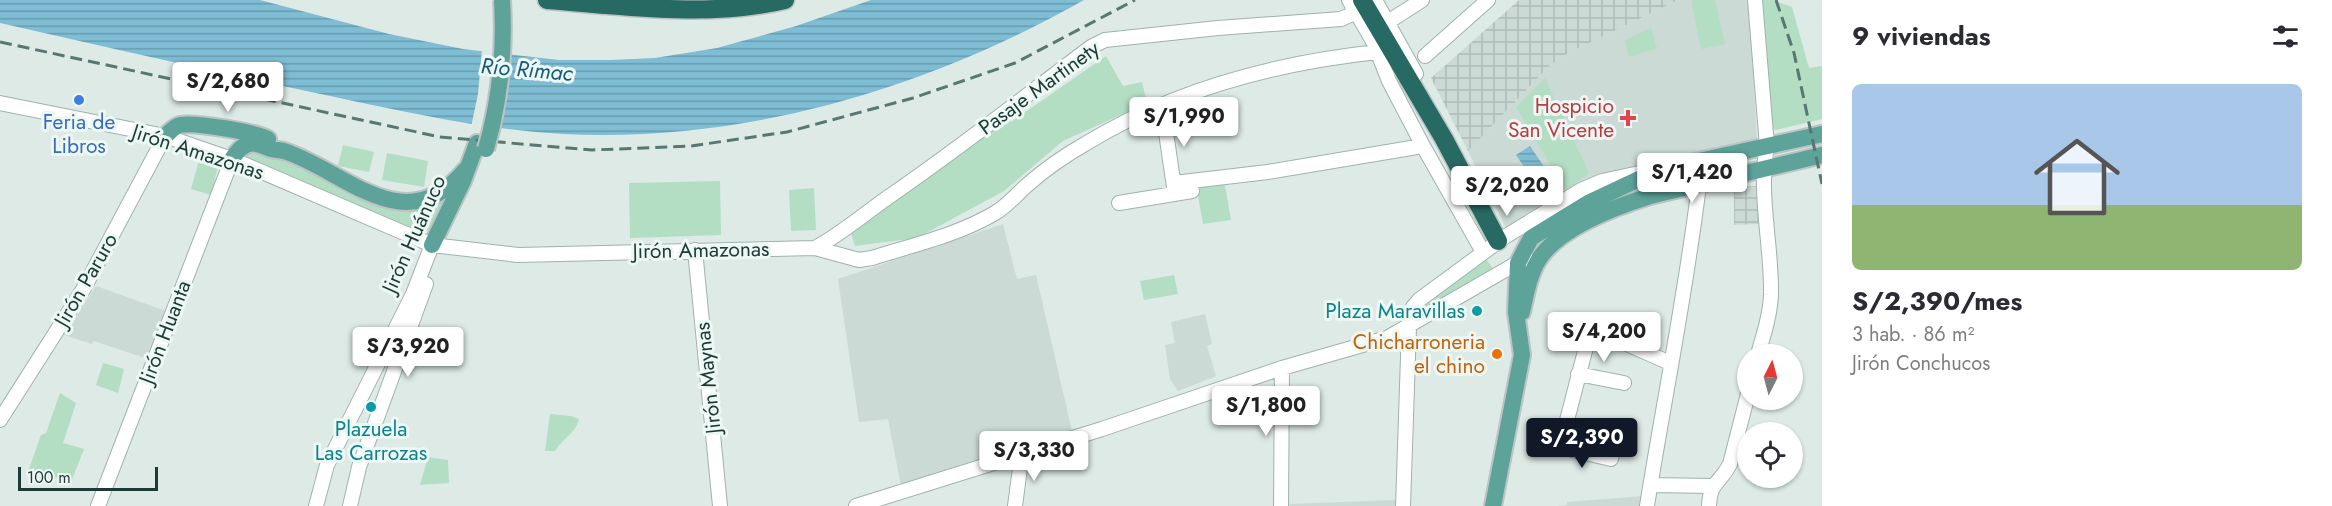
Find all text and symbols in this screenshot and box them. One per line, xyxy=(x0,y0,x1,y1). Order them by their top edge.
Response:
text: 9 viviendas xyxy=(1852,17,1991,55)
icon: filters xyxy=(2269,20,2302,53)
street label: Pasaje Martinety xyxy=(972,33,1106,142)
water label: Río Rímac xyxy=(480,49,575,89)
pin: S/2,680 xyxy=(173,62,283,113)
text: S/2,680 xyxy=(186,67,270,96)
place label: Hospicio San Vicente xyxy=(1508,91,1614,145)
marker: Feria de Libros xyxy=(72,93,86,107)
pin: S/1,990 xyxy=(1129,97,1239,148)
text: S/1,990 xyxy=(1143,102,1225,131)
place label: Feria de Libros xyxy=(43,107,115,161)
marker: Hospicio San Vicente xyxy=(1619,109,1637,127)
street label: Jirón Amazonas xyxy=(125,116,268,187)
icon: home xyxy=(2023,123,2131,231)
pin: S/1,420 xyxy=(1637,153,1747,204)
text: S/1,420 xyxy=(1651,158,1733,187)
pin: S/2,020 xyxy=(1452,166,1562,217)
street label: Jirón Huánuco xyxy=(373,170,453,300)
text: S/2,020 xyxy=(1465,171,1549,200)
street label: Jirón Paruro xyxy=(46,228,125,335)
street label: Jirón Amazonas xyxy=(629,234,770,266)
street label: Jirón Huanta xyxy=(130,276,198,391)
text: S/2,390/mes xyxy=(1852,282,2022,320)
place label: Plaza Maravillas xyxy=(1325,296,1465,326)
marker: Plaza Maravillas xyxy=(1470,304,1484,318)
pin: S/4,200 xyxy=(1549,312,1659,363)
text: S/4,200 xyxy=(1562,317,1646,346)
text: 3 hab. · 86 m² xyxy=(1852,320,1974,349)
street label: Jirón Maynas xyxy=(687,321,729,438)
pin: S/3,920 xyxy=(353,327,463,378)
place label: Chicharroneria el chino xyxy=(1353,327,1485,381)
text: S/3,920 xyxy=(367,332,450,361)
north arrow xyxy=(1737,344,1803,410)
map controls xyxy=(1737,344,1803,488)
marker: Chicharroneria el chino xyxy=(1490,347,1504,361)
text: Jirón Conchucos xyxy=(1852,349,1990,378)
pin: S/1,800 xyxy=(1211,386,1321,437)
text: S/1,800 xyxy=(1226,391,1306,420)
marker: Plazuela Las Carrozas xyxy=(364,400,378,414)
place label: Plazuela Las Carrozas xyxy=(315,414,427,468)
pin: S/2,390 xyxy=(1527,418,1637,469)
button: locate xyxy=(1737,422,1803,488)
text: S/2,390 xyxy=(1540,423,1624,452)
pin: S/3,330 xyxy=(979,431,1089,482)
text: S/3,330 xyxy=(993,436,1075,465)
scale bar xyxy=(18,464,158,492)
text: 100 m xyxy=(27,466,71,489)

